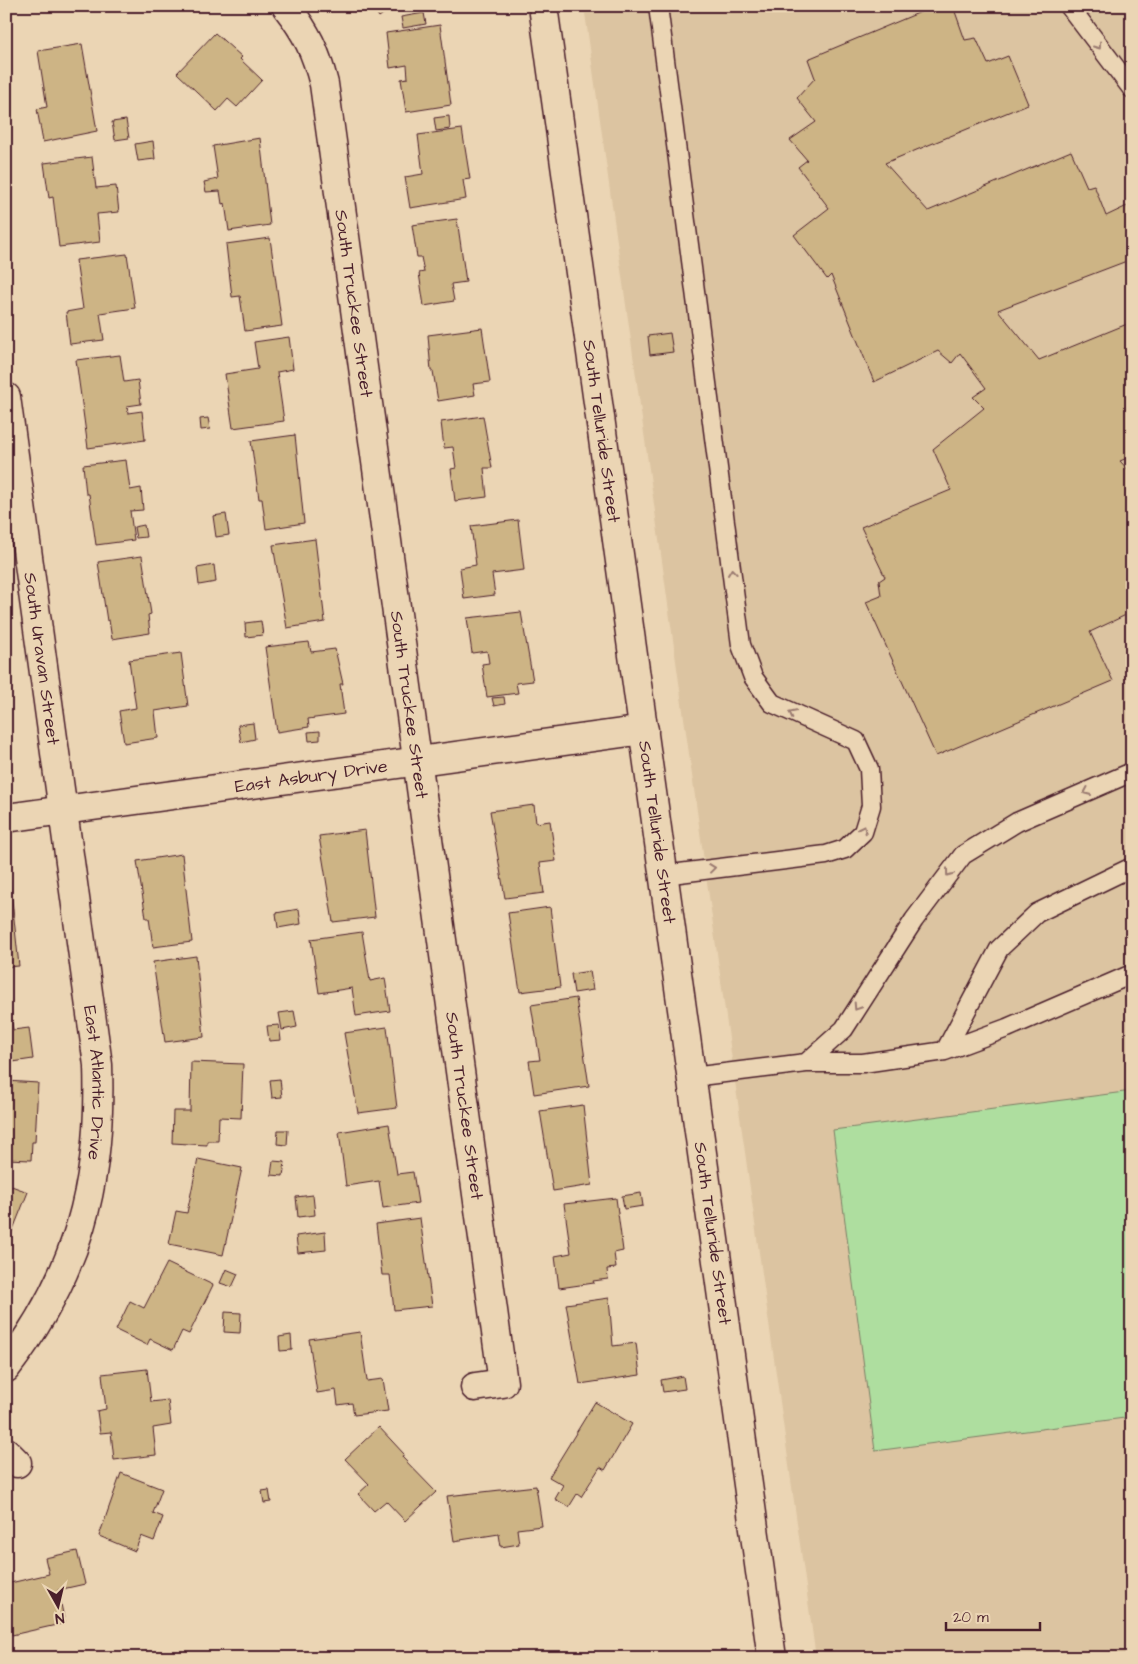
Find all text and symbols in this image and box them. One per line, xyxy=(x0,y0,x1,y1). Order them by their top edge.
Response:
one-way arrow xyxy=(1092,40,1101,50)
street label: South Truckee Street xyxy=(328,208,379,400)
street label: South Telluride Street xyxy=(576,338,627,525)
one-way arrow xyxy=(727,568,738,576)
street label: South Uravan Street xyxy=(17,571,66,747)
street label: South Truckee Street xyxy=(384,609,434,801)
one-way arrow xyxy=(788,709,797,719)
street label: South Telluride Street xyxy=(632,739,682,926)
street label: East Asbury Drive xyxy=(233,753,389,799)
one-way arrow xyxy=(1083,785,1092,796)
one-way arrow xyxy=(857,825,867,834)
one-way arrow xyxy=(708,864,716,874)
one-way arrow xyxy=(946,867,955,877)
one-way arrow xyxy=(854,1002,864,1011)
street label: East Atlantic Drive xyxy=(77,1004,110,1162)
street label: South Truckee Street xyxy=(439,1010,490,1202)
street label: South Telluride Street xyxy=(688,1140,738,1327)
north arrow xyxy=(32,1582,82,1632)
scale bar xyxy=(946,1599,1039,1631)
text: N xyxy=(54,1607,65,1628)
text: 20 m xyxy=(953,1607,989,1628)

